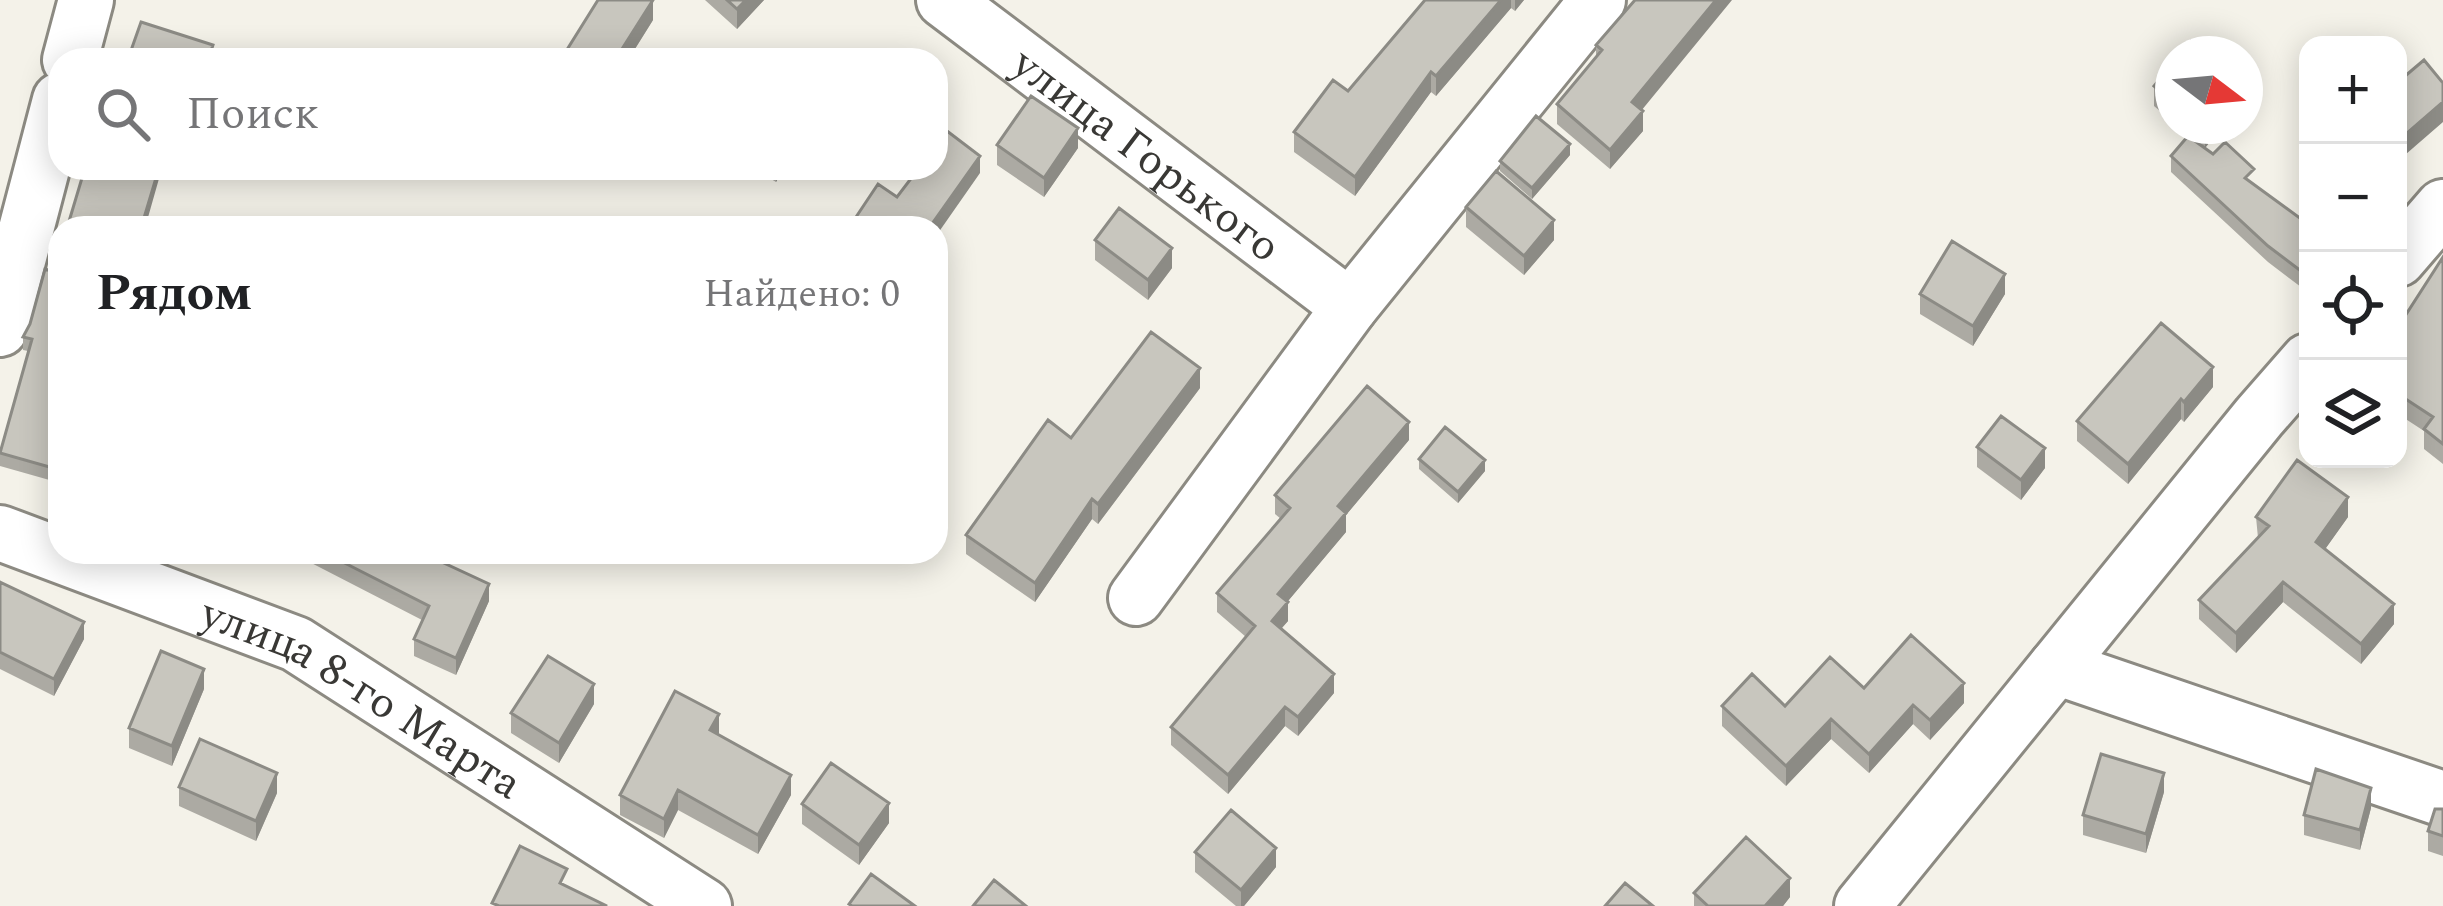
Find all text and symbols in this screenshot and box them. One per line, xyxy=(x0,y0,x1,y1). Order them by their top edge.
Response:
street label: улица Горького xyxy=(995,30,1295,281)
north arrow xyxy=(2155,36,2263,144)
map controls xyxy=(2299,36,2407,468)
button: + xyxy=(2299,36,2407,144)
search box xyxy=(48,48,948,180)
text: Поиск xyxy=(186,80,319,149)
icon: search xyxy=(90,81,156,147)
button: − xyxy=(2299,144,2407,252)
button: locate xyxy=(2299,252,2407,360)
text: Рядом xyxy=(96,255,252,333)
text: Найдено: 0 xyxy=(703,265,900,324)
button: layers xyxy=(2299,360,2407,468)
street label: улица 8-го Марта xyxy=(189,579,536,818)

